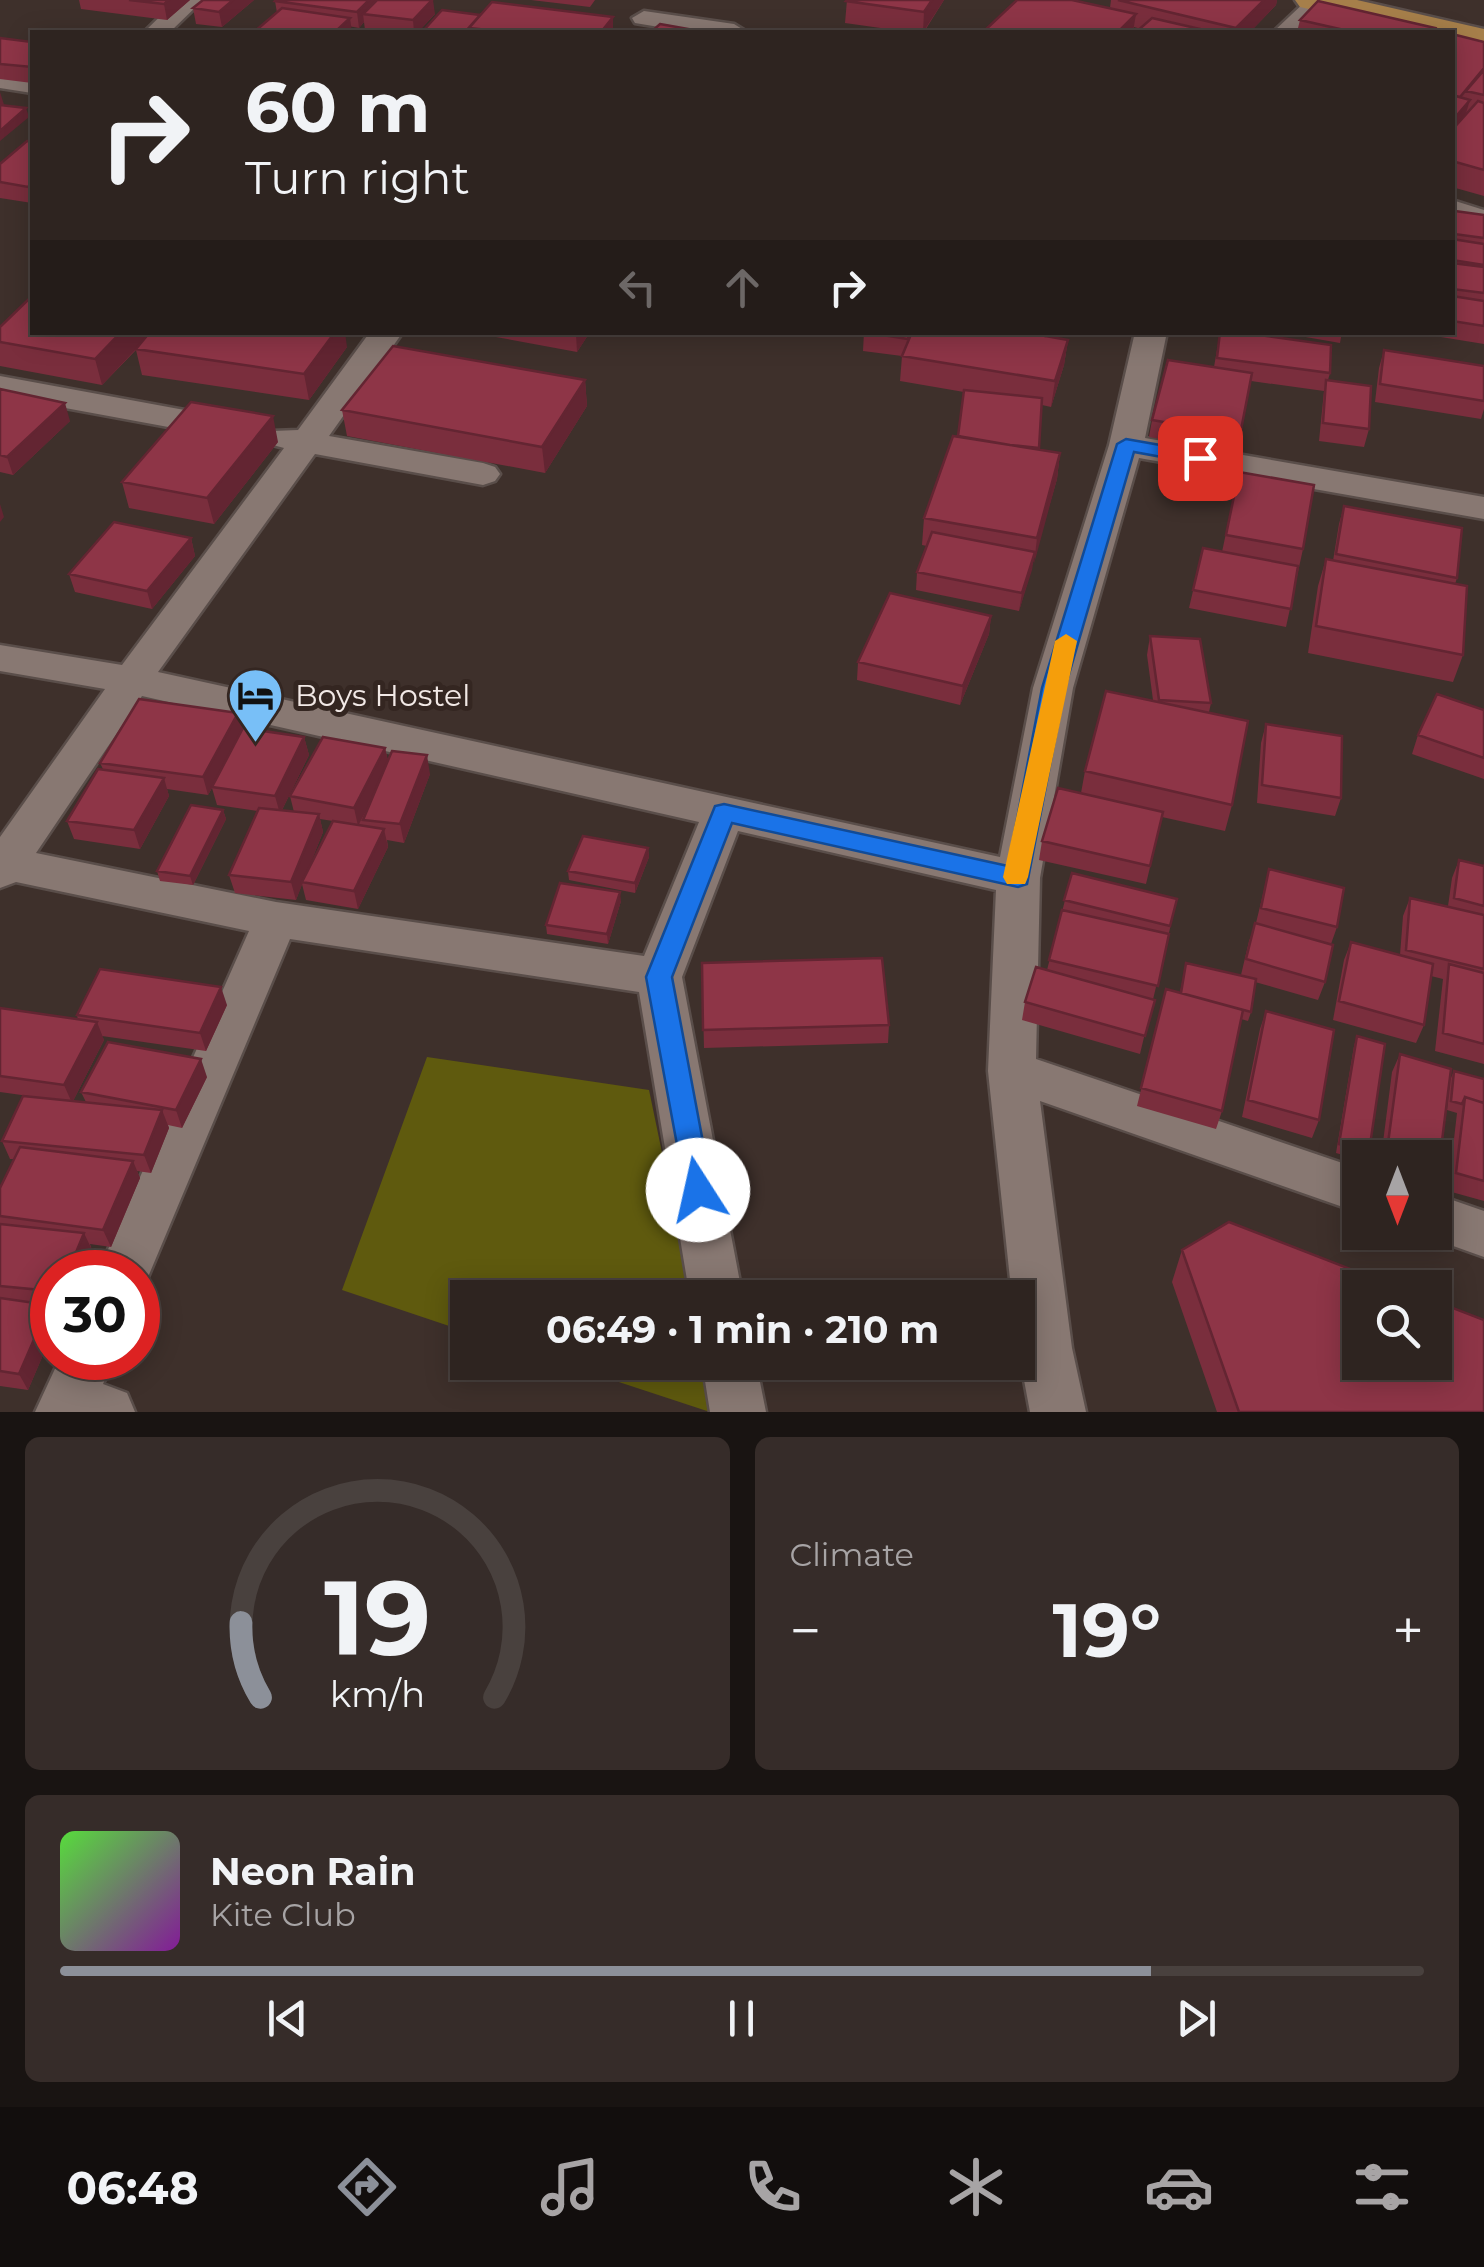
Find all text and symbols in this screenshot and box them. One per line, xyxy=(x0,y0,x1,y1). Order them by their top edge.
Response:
text: 60 m xyxy=(245,64,430,150)
icon: right xyxy=(80,70,210,200)
text: Turn right xyxy=(245,150,470,205)
icon: left xyxy=(610,260,665,315)
icon: ahead xyxy=(715,260,770,315)
icon: right xyxy=(820,260,875,315)
pin xyxy=(1158,416,1243,501)
icon: arrive xyxy=(1173,431,1228,486)
hotel icon: Boys Hostel xyxy=(226,665,286,744)
place label: Boys Hostel xyxy=(295,677,470,714)
position arrow xyxy=(646,1138,750,1242)
north arrow xyxy=(1342,1140,1452,1250)
map controls xyxy=(1342,1140,1452,1380)
speed limit sign: 30 xyxy=(30,1250,160,1380)
button: search xyxy=(1342,1270,1452,1380)
text: 06:49 · 1 min · 210 m xyxy=(546,1306,939,1353)
text: Climate xyxy=(790,1535,914,1574)
text: 19 xyxy=(324,1554,431,1681)
text: 19° xyxy=(1052,1584,1161,1676)
text: − xyxy=(790,1597,821,1664)
text: + xyxy=(1392,1597,1424,1664)
text: km/h xyxy=(330,1672,425,1716)
text: Neon Rain xyxy=(210,1848,415,1895)
text: Kite Club xyxy=(210,1895,356,1934)
icon: previous xyxy=(260,1991,315,2046)
icon: pause xyxy=(714,1991,769,2046)
icon: next xyxy=(1169,1991,1224,2046)
icon: directions xyxy=(332,2152,402,2222)
icon: music xyxy=(535,2152,605,2222)
icon: phone xyxy=(738,2152,808,2222)
icon: climate xyxy=(941,2152,1011,2222)
icon: car xyxy=(1144,2152,1214,2222)
icon: filters xyxy=(1347,2152,1417,2222)
text: 06:48 xyxy=(67,2160,199,2215)

